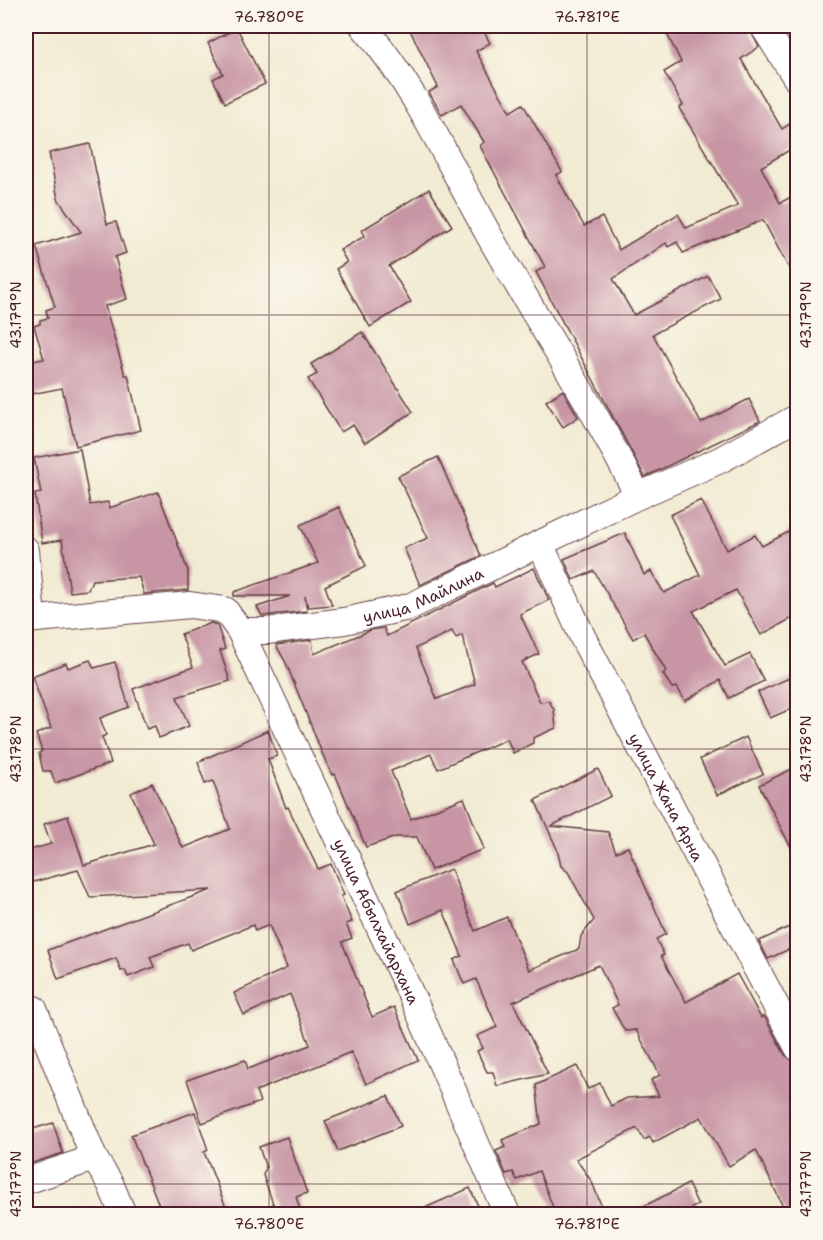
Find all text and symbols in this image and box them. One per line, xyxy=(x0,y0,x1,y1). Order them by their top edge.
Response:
text: 76.780°E xyxy=(234,7,304,27)
text: 76.781°E xyxy=(554,7,620,27)
text: 43.179°N xyxy=(6,281,26,349)
text: 43.179°N xyxy=(796,281,816,349)
street label: улица Майлина xyxy=(361,563,487,628)
text: 43.178°N xyxy=(6,715,26,783)
text: 43.178°N xyxy=(796,715,816,783)
street label: улица Жана Арна xyxy=(624,730,708,865)
street label: улица Абылхайархана xyxy=(328,835,424,1008)
text: 43.177°N xyxy=(6,1150,26,1218)
text: 43.177°N xyxy=(796,1150,816,1218)
text: 76.780°E xyxy=(234,1214,304,1234)
text: 76.781°E xyxy=(554,1214,620,1234)

